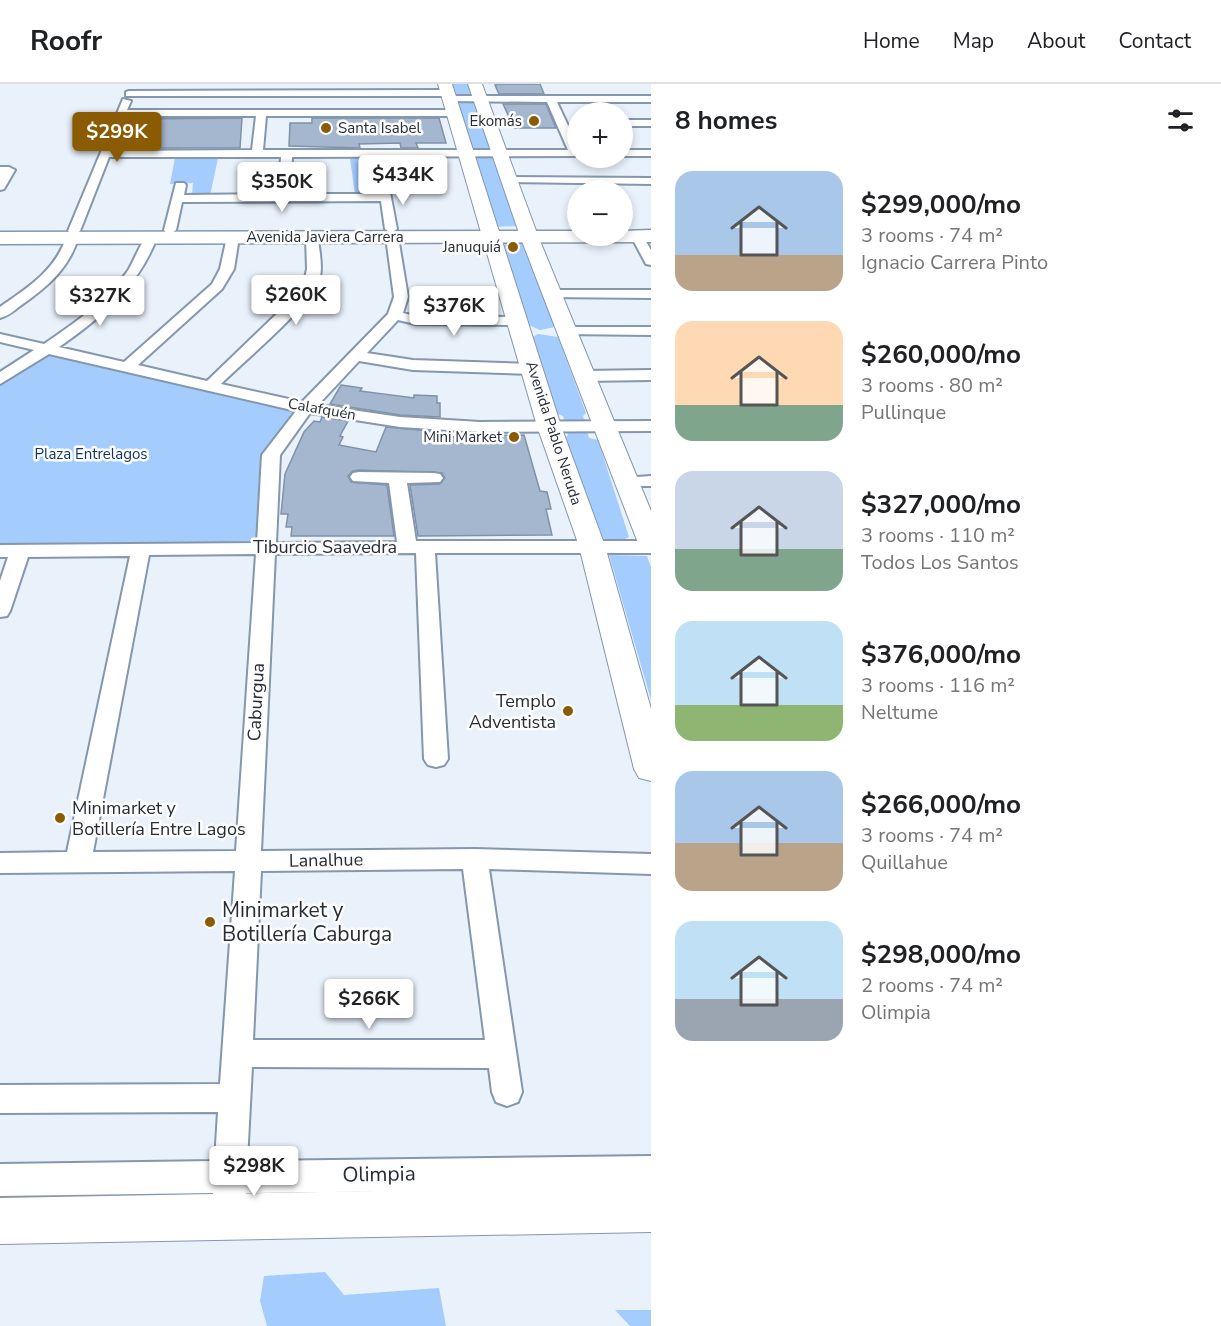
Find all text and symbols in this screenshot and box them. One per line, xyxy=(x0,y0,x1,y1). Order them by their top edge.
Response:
text: Roofr xyxy=(30,22,102,60)
text: Home xyxy=(863,27,920,55)
text: Map xyxy=(953,27,994,55)
text: About xyxy=(1027,27,1085,55)
text: Contact xyxy=(1118,27,1191,55)
map controls xyxy=(567,102,633,246)
button: + xyxy=(567,102,633,168)
text: 8 homes xyxy=(675,103,777,138)
icon: filters xyxy=(1164,104,1197,137)
place label: Ekomás xyxy=(470,111,522,131)
pin: $299K xyxy=(75,112,159,163)
marker: Ekomás xyxy=(527,114,541,128)
text: $299K xyxy=(86,118,148,145)
place label: Santa Isabel xyxy=(338,118,421,138)
marker: Santa Isabel xyxy=(319,121,333,135)
pin: $434K xyxy=(361,155,445,206)
text: $434K xyxy=(372,161,434,188)
pin: $350K xyxy=(240,162,324,213)
text: $350K xyxy=(251,168,313,195)
button: − xyxy=(567,180,633,246)
text: $299,000/mo xyxy=(861,187,1021,222)
icon: home xyxy=(723,195,795,267)
text: 3 rooms · 74 m² xyxy=(861,222,1003,249)
street label: Avenida Javiera Carrera xyxy=(246,227,404,247)
place label: Januquiá xyxy=(442,237,501,257)
marker: Januquiá xyxy=(506,240,520,254)
text: Ignacio Carrera Pinto xyxy=(861,249,1048,276)
pin: $260K xyxy=(254,275,338,326)
pin: $327K xyxy=(58,276,142,327)
text: $260K xyxy=(265,281,327,308)
text: $327K xyxy=(69,282,131,309)
pin: $376K xyxy=(412,286,496,337)
text: $376K xyxy=(423,292,485,319)
text: $260,000/mo xyxy=(861,337,1021,372)
icon: home xyxy=(723,345,795,417)
street label: Avenida Pablo Neruda xyxy=(521,358,587,508)
text: 3 rooms · 80 m² xyxy=(861,372,1003,399)
street label: Calafquén xyxy=(286,393,358,425)
text: Pullinque xyxy=(861,399,946,426)
place label: Mini Market xyxy=(423,427,503,447)
marker: Mini Market xyxy=(507,430,521,444)
park label: Plaza Entrelagos xyxy=(34,444,148,464)
text: $327,000/mo xyxy=(861,487,1021,522)
icon: home xyxy=(723,495,795,567)
text: 3 rooms · 110 m² xyxy=(861,522,1015,549)
street label: Tiburcio Saavedra xyxy=(253,535,397,559)
text: Todos Los Santos xyxy=(861,549,1019,576)
text: $376,000/mo xyxy=(861,637,1021,672)
icon: home xyxy=(723,645,795,717)
street label: Caburgua xyxy=(242,662,270,742)
text: 3 rooms · 116 m² xyxy=(861,672,1015,699)
place label: Templo Adventista xyxy=(469,689,556,734)
text: Neltume xyxy=(861,699,938,726)
marker: Templo Adventista xyxy=(561,704,575,718)
text: $266,000/mo xyxy=(861,787,1021,822)
icon: home xyxy=(723,795,795,867)
place label: Minimarket y Botillería Entre Lagos xyxy=(72,796,246,841)
marker: Minimarket y Botillería Entre Lagos xyxy=(53,811,67,825)
text: 3 rooms · 74 m² xyxy=(861,822,1003,849)
street label: Lanalhue xyxy=(289,847,363,873)
text: Quillahue xyxy=(861,849,948,876)
place label: Minimarket y Botillería Caburga xyxy=(222,896,392,948)
marker: Minimarket y Botillería Caburga xyxy=(203,915,217,929)
text: $298,000/mo xyxy=(861,937,1021,972)
icon: home xyxy=(723,945,795,1017)
text: 2 rooms · 74 m² xyxy=(861,972,1003,999)
pin: $266K xyxy=(327,979,411,1030)
text: $266K xyxy=(338,985,400,1012)
text: Olimpia xyxy=(861,999,931,1026)
pin: $298K xyxy=(212,1146,296,1197)
text: $298K xyxy=(223,1152,285,1179)
street label: Olimpia xyxy=(342,1159,416,1189)

